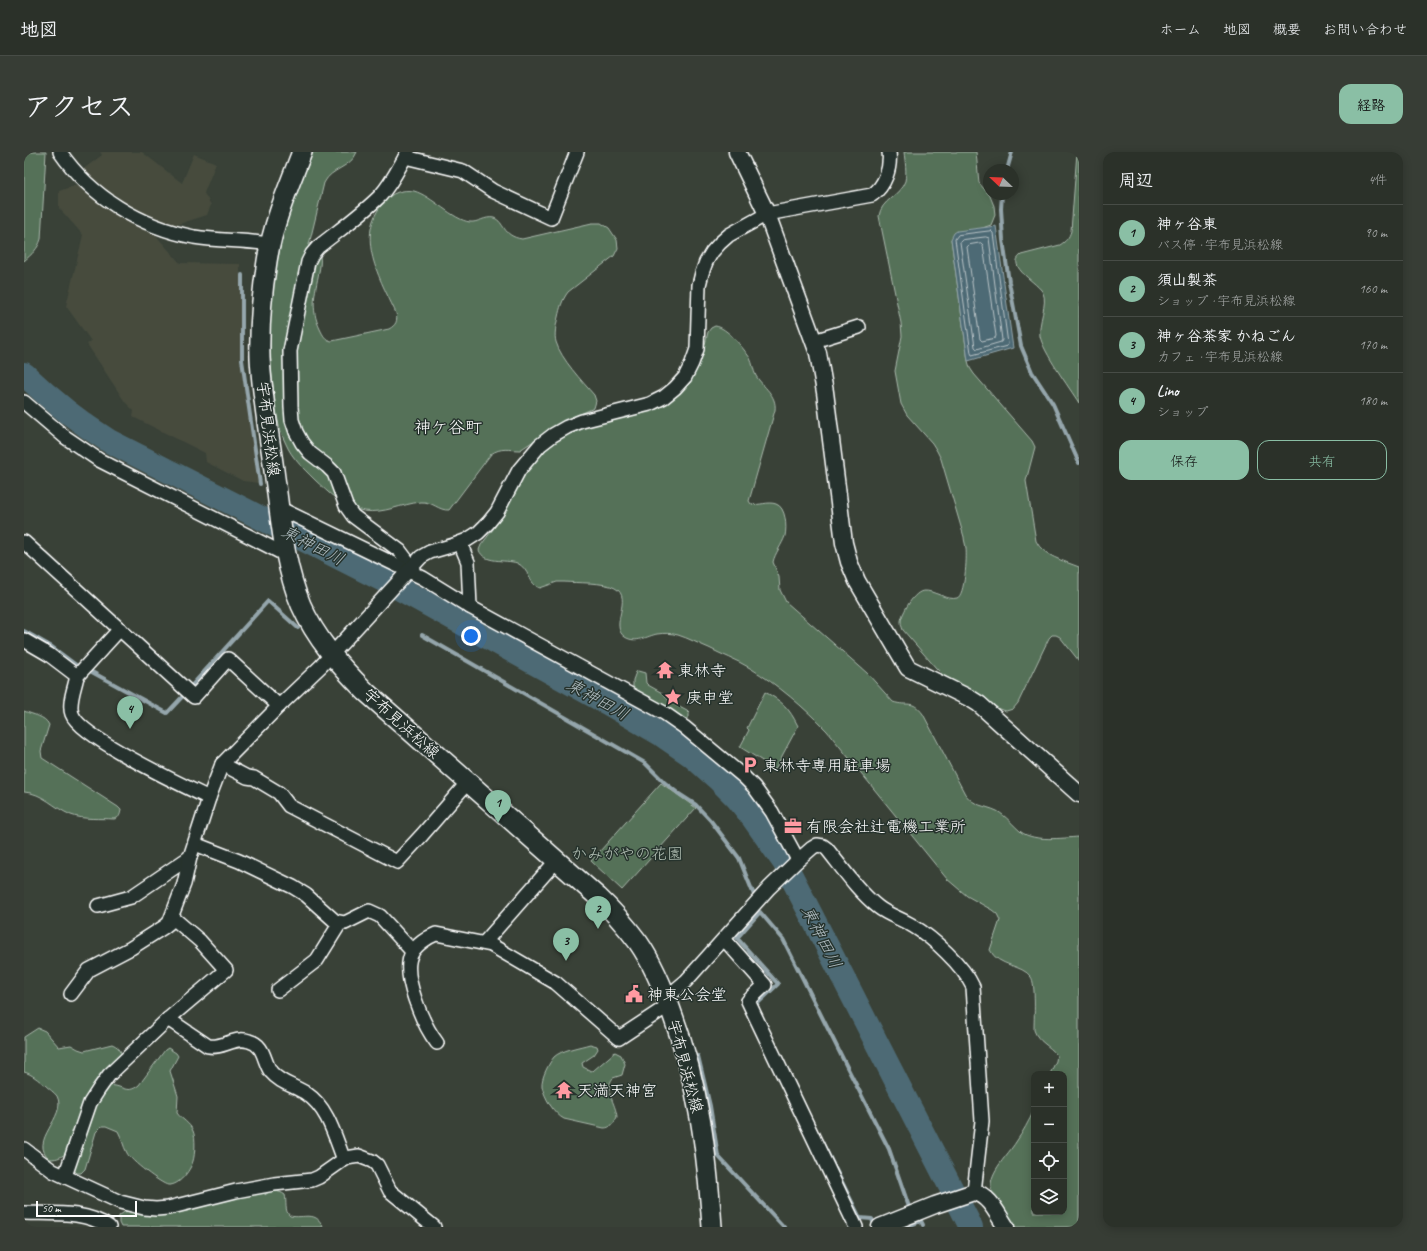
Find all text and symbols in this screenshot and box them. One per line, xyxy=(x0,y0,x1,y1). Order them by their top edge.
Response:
text: 地図 xyxy=(20,18,58,42)
text: ホーム xyxy=(1160,21,1201,38)
text: 地図 xyxy=(1223,21,1251,38)
text: 概要 xyxy=(1273,21,1301,38)
text: お問い合わせ xyxy=(1323,21,1407,38)
button: 経路 xyxy=(1339,84,1403,124)
text: アクセス xyxy=(24,89,134,124)
north arrow xyxy=(983,164,1019,200)
text: 周辺 xyxy=(1119,170,1153,191)
text: 4件 xyxy=(1368,172,1387,188)
text: 神ヶ谷東 xyxy=(1157,215,1217,234)
text: 1 xyxy=(1129,225,1135,241)
text: 90 m xyxy=(1365,225,1387,241)
text: バス停 · 宇布見浜松線 xyxy=(1157,237,1283,253)
text: 須山製茶 xyxy=(1157,271,1217,290)
text: 2 xyxy=(1129,281,1135,297)
text: 160 m xyxy=(1359,281,1387,297)
text: ショップ · 宇布見浜松線 xyxy=(1157,293,1295,309)
text: 神ヶ谷茶家 かねごん xyxy=(1157,327,1296,346)
text: 3 xyxy=(1129,337,1135,353)
text: 170 m xyxy=(1359,337,1387,353)
text: カフェ · 宇布見浜松線 xyxy=(1157,349,1283,365)
street label: 宇布見浜松線 xyxy=(252,380,284,478)
text: Lino xyxy=(1157,382,1179,401)
text: 4 xyxy=(1129,393,1135,409)
text: 180 m xyxy=(1359,393,1387,409)
text: ショップ xyxy=(1157,404,1208,420)
district label: 神ケ谷町 xyxy=(414,417,482,438)
button: 保存 xyxy=(1119,440,1249,480)
button: 共有 xyxy=(1257,440,1387,480)
water label: 東神田川 xyxy=(278,521,348,570)
your location xyxy=(461,626,481,646)
temple icon: 東林寺 xyxy=(655,660,675,680)
place label: 東林寺 xyxy=(678,661,726,681)
water label: 東神田川 xyxy=(563,674,633,725)
street label: 宇布見浜松線 xyxy=(359,684,444,763)
place icon: 庚申堂 xyxy=(663,687,683,707)
place label: 庚申堂 xyxy=(686,688,734,708)
pin: 4 xyxy=(117,696,143,729)
parking icon: 東林寺専用駐車場 xyxy=(740,755,760,775)
place label: 東林寺専用駐車場 xyxy=(763,756,891,776)
pin: 1 xyxy=(485,790,511,823)
office icon: 有限会社辻電機工業所 xyxy=(783,816,803,836)
place label: 有限会社辻電機工業所 xyxy=(806,817,966,837)
park label: かみがやの花園 xyxy=(571,844,683,864)
pin: 2 xyxy=(585,896,611,929)
water label: 東神田川 xyxy=(797,902,846,972)
pin: 3 xyxy=(553,928,579,961)
public building icon: 神東公会堂 xyxy=(624,984,644,1004)
place label: 神東公会堂 xyxy=(647,985,727,1005)
street label: 宇布見浜松線 xyxy=(663,1017,707,1115)
map controls xyxy=(1031,1071,1067,1215)
button: + xyxy=(1031,1071,1067,1107)
temple icon: 天満天神宮 xyxy=(554,1080,574,1100)
place label: 天満天神宮 xyxy=(577,1081,657,1101)
button: − xyxy=(1031,1107,1067,1143)
button: locate xyxy=(1031,1143,1067,1179)
button: layers xyxy=(1031,1179,1067,1215)
scale bar xyxy=(36,1199,137,1218)
text: 50 m xyxy=(42,1201,61,1215)

